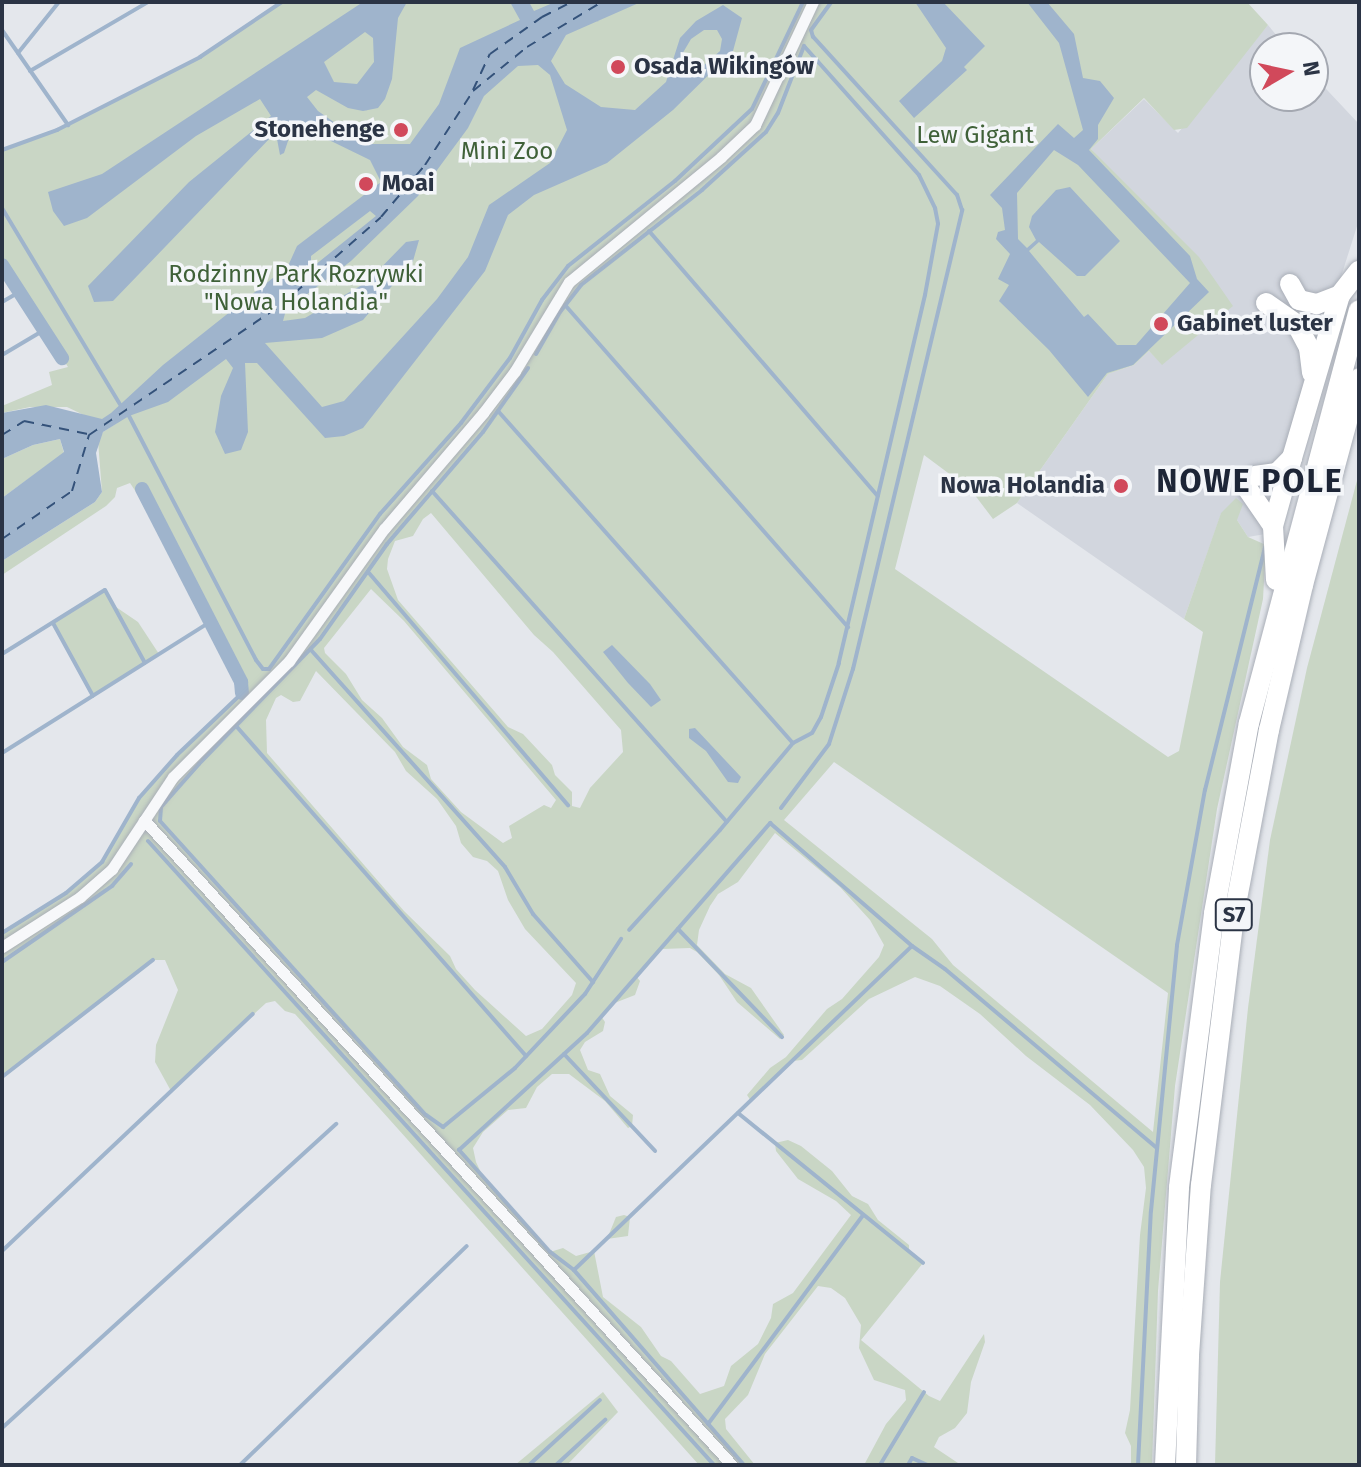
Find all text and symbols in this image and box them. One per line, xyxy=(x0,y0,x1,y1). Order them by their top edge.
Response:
north arrow xyxy=(1249,32,1329,112)
place label: Osada Wikingów xyxy=(634,53,814,81)
marker: Osada Wikingów xyxy=(609,58,627,76)
text: N xyxy=(1297,59,1326,78)
place label: Stonehenge xyxy=(254,116,385,144)
marker: Stonehenge xyxy=(392,121,410,139)
park label: Lew Gigant xyxy=(916,122,1034,150)
park label: Mini Zoo xyxy=(461,138,553,166)
place label: Moai xyxy=(382,170,435,198)
marker: Moai xyxy=(357,175,375,193)
park label: Rodzinny Park Rozrywki "Nowa Holandia" xyxy=(168,261,424,317)
place label: Gabinet luster xyxy=(1177,310,1333,338)
marker: Gabinet luster xyxy=(1152,315,1170,333)
district label: NOWE POLE xyxy=(1156,462,1344,500)
place label: Nowa Holandia xyxy=(940,472,1105,500)
marker: Nowa Holandia xyxy=(1112,477,1130,495)
road number: S7 xyxy=(1214,897,1254,933)

